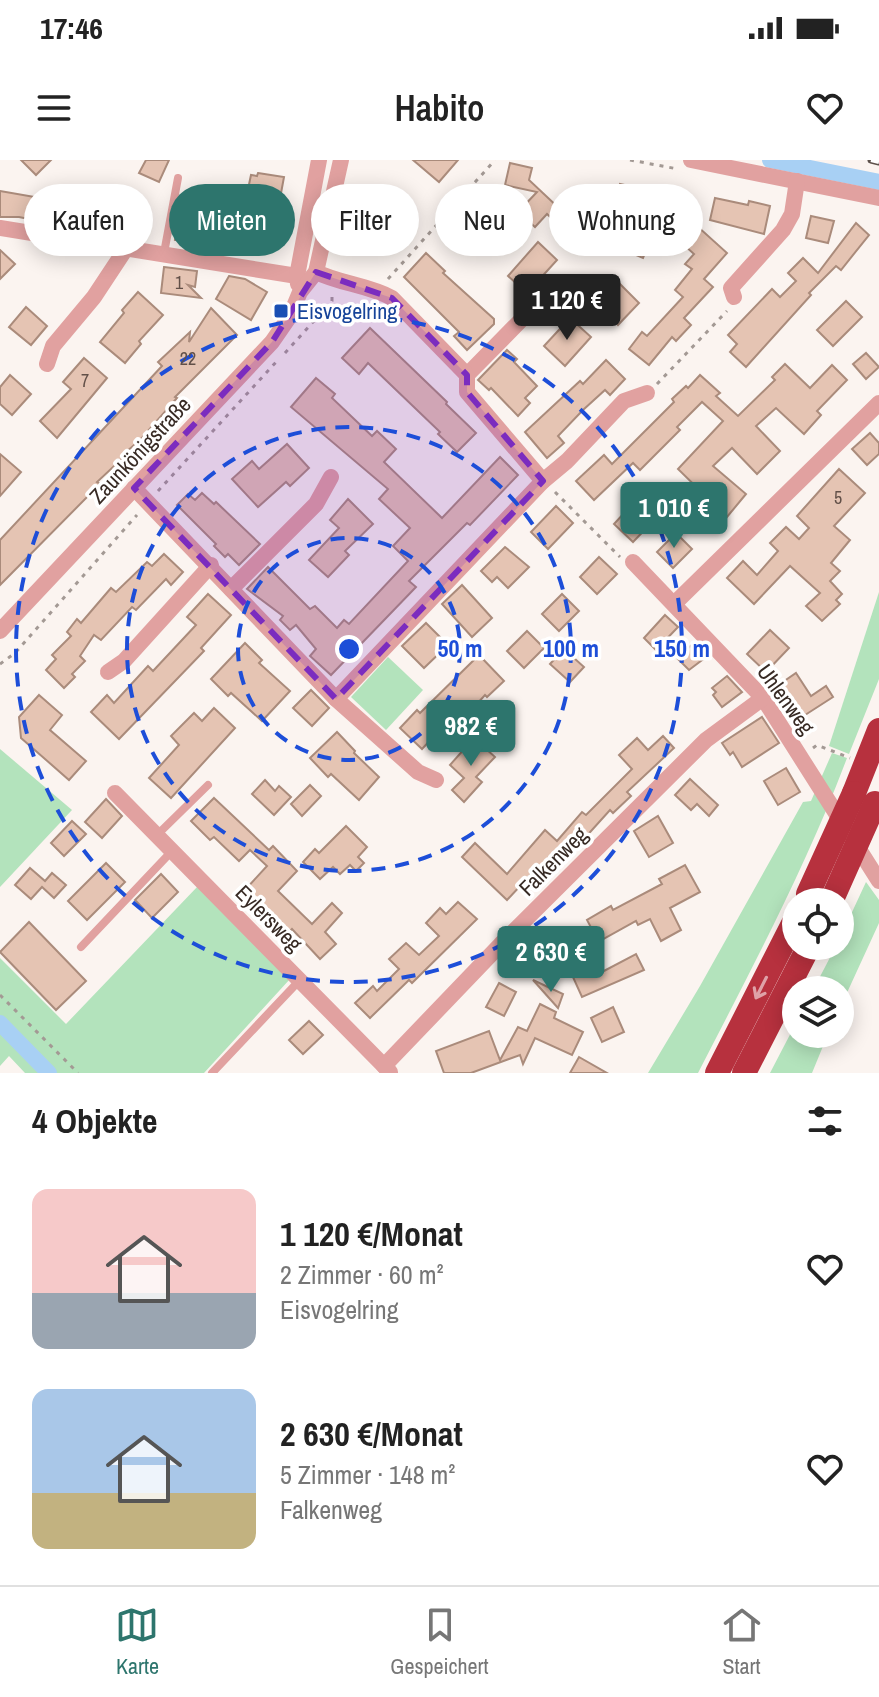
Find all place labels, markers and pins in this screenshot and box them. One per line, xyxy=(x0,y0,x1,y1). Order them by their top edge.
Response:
pin: 1 120 € xyxy=(493,274,641,342)
place label: Eisvogelring xyxy=(297,296,397,326)
marker: Eisvogelring xyxy=(272,302,290,320)
pin: 1 010 € xyxy=(600,482,748,550)
centre of rings xyxy=(335,635,363,663)
pin: 982 € xyxy=(415,700,527,768)
pin: 2 630 € xyxy=(477,926,625,994)

